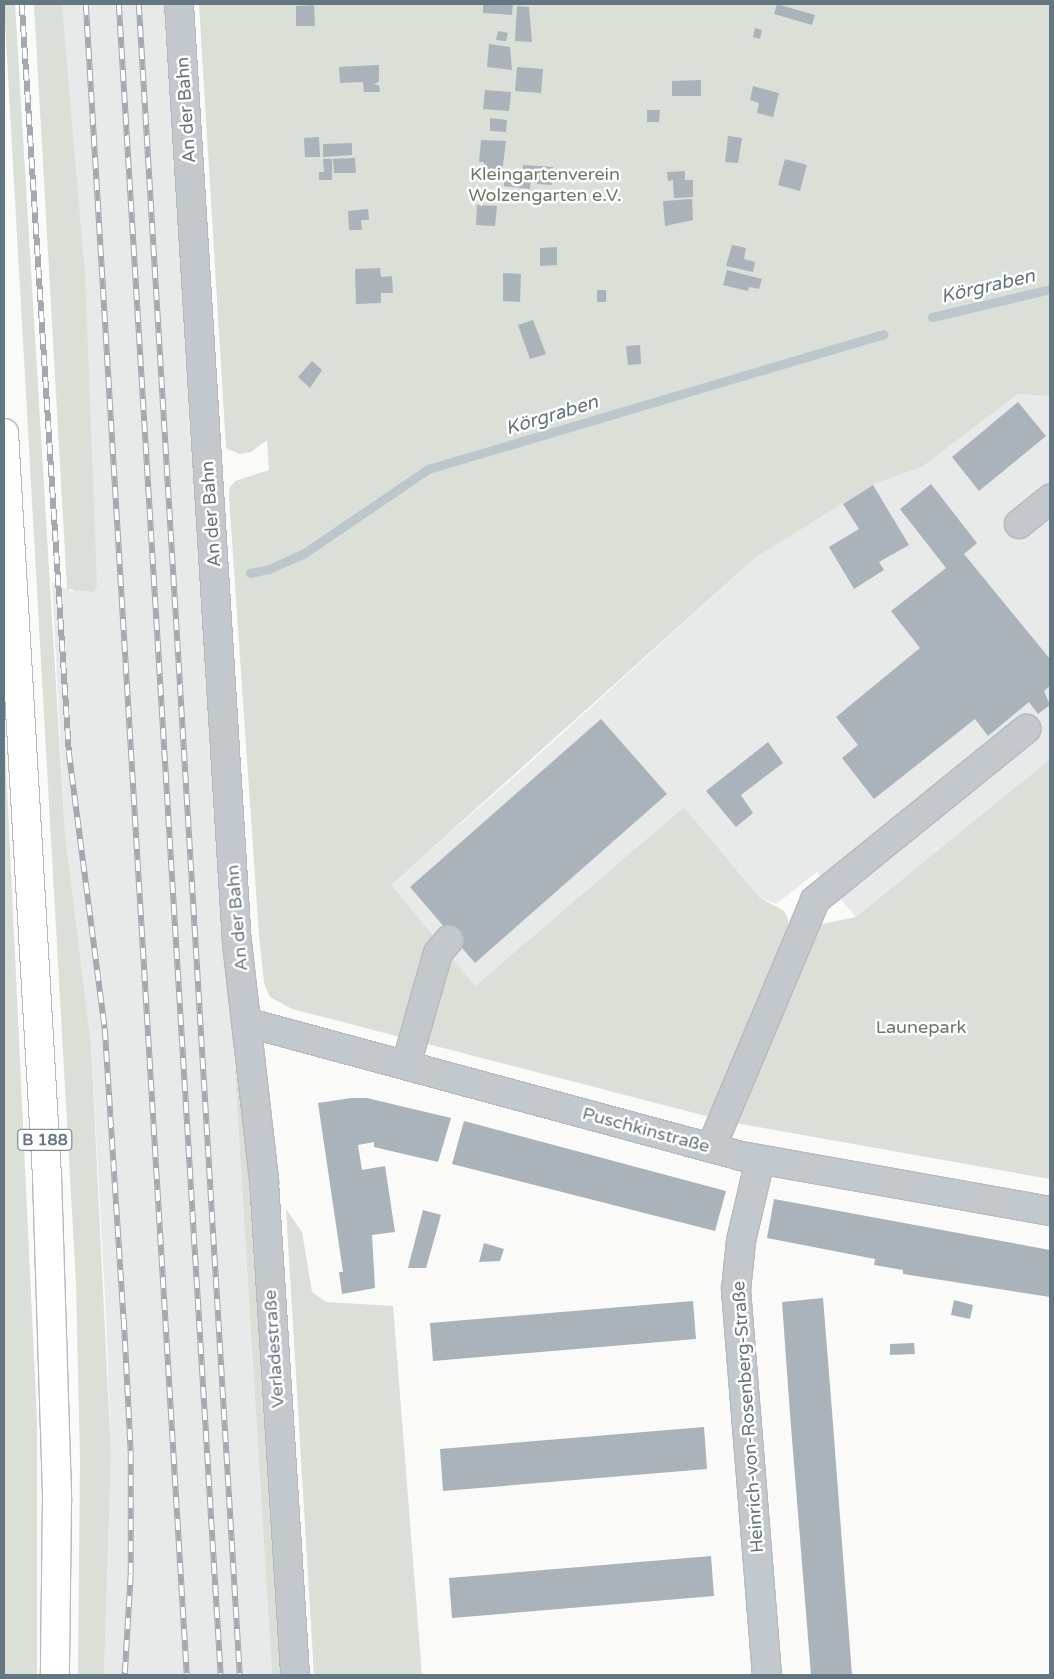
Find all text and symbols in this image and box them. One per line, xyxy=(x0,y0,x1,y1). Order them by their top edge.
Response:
street label: An der Bahn xyxy=(172,56,200,164)
park label: Kleingartenverein Wolzengarten e.V. xyxy=(468,164,622,206)
water label: Körgraben xyxy=(939,265,1037,309)
water label: Körgraben xyxy=(503,391,601,441)
street label: An der Bahn xyxy=(197,460,225,568)
street label: An der Bahn xyxy=(222,864,252,972)
park label: Launepark xyxy=(876,1016,966,1038)
street label: Puschkinstraße xyxy=(580,1103,712,1157)
road number: B 188 xyxy=(16,1126,74,1154)
street label: Heinrich-von-Rosenberg-Straße xyxy=(728,1280,768,1554)
street label: Verladestraße xyxy=(259,1289,289,1409)

